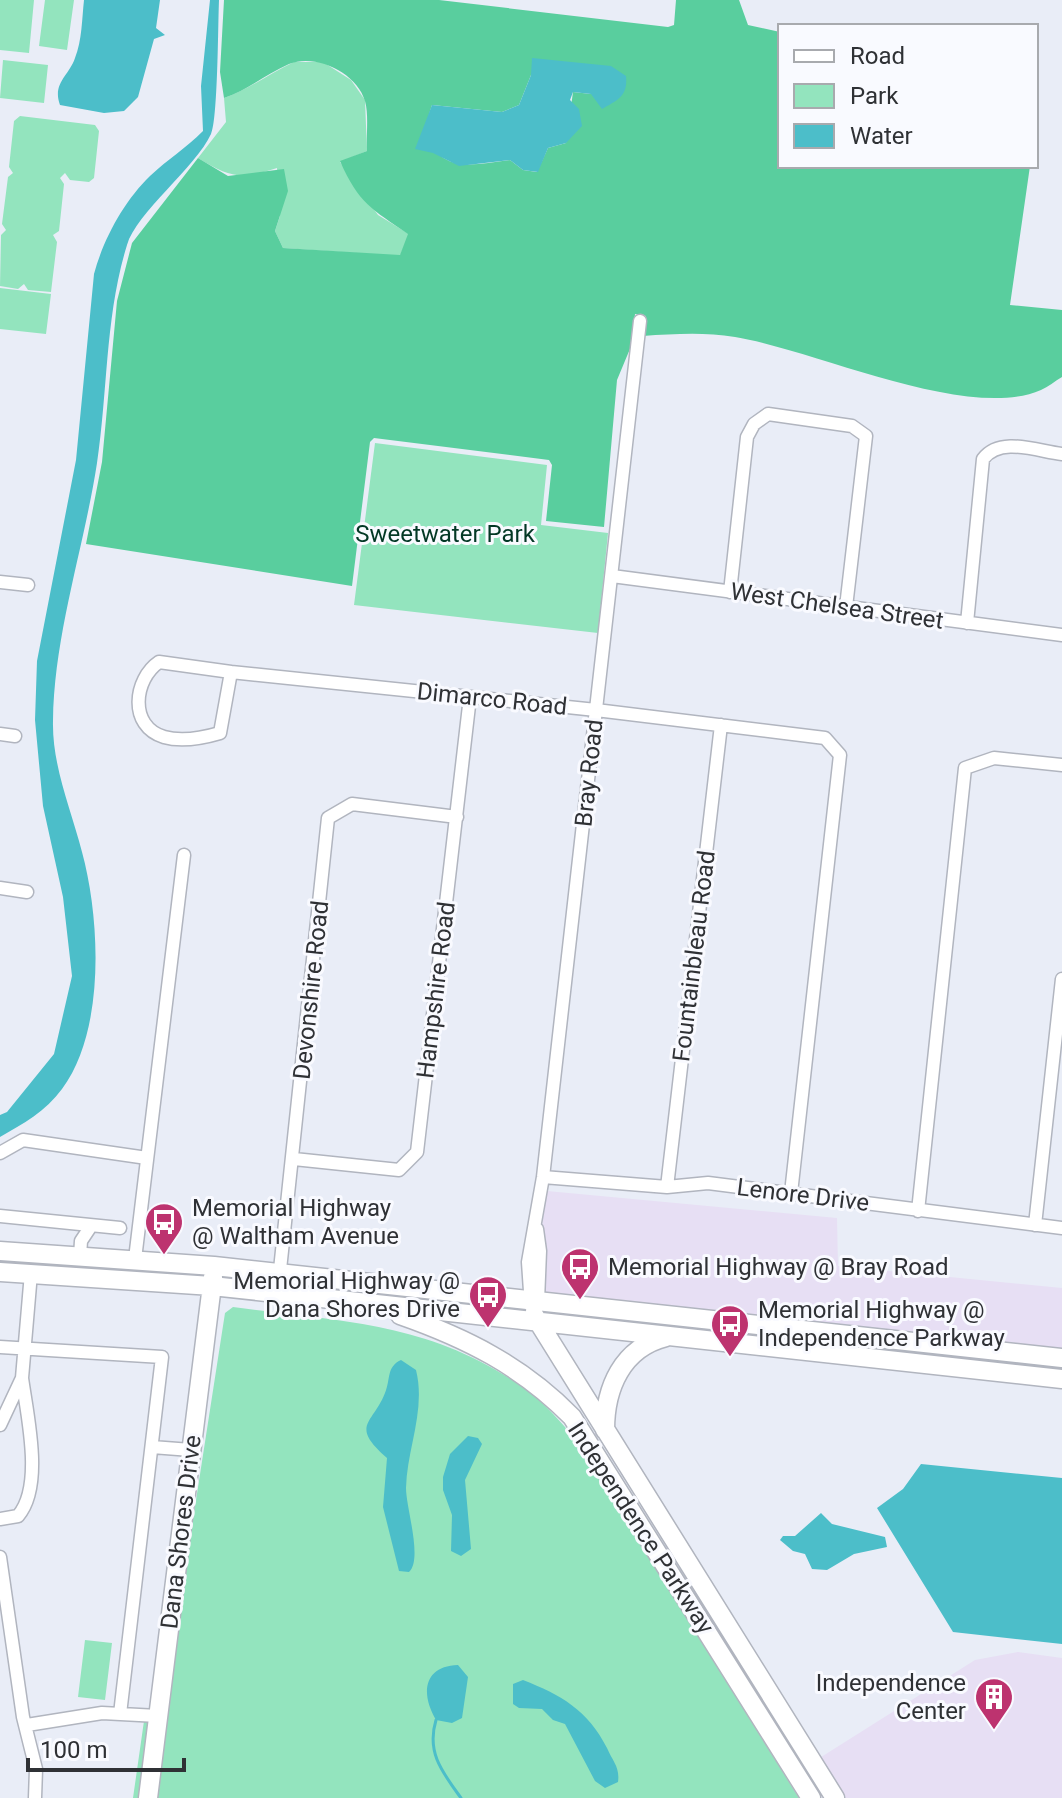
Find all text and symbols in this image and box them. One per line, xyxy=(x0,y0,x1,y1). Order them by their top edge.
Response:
legend xyxy=(778,24,1038,168)
text: Road xyxy=(850,42,905,70)
text: Park xyxy=(850,82,899,110)
text: Water xyxy=(850,122,913,150)
park label: Sweetwater Park xyxy=(355,520,536,548)
street label: West Chelsea Street xyxy=(729,577,945,635)
street label: Dimarco Road xyxy=(416,677,568,721)
street label: Bray Road xyxy=(569,718,609,828)
street label: Fountainbleau Road xyxy=(667,849,721,1063)
street label: Devonshire Road xyxy=(288,899,334,1081)
street label: Hampshire Road xyxy=(411,900,461,1080)
street label: Lenore Drive xyxy=(735,1173,871,1217)
place label: Memorial Highway @ Waltham Avenue xyxy=(192,1194,399,1250)
bus stop icon: Memorial Highway @ Waltham Avenue xyxy=(143,1201,185,1256)
bus stop icon: Memorial Highway @ Bray Road xyxy=(559,1246,601,1301)
place label: Memorial Highway @ Bray Road xyxy=(608,1253,948,1281)
place label: Memorial Highway @ Dana Shores Drive xyxy=(233,1267,460,1323)
bus stop icon: Memorial Highway @ Dana Shores Drive xyxy=(467,1274,509,1329)
place label: Memorial Highway @ Independence Parkway xyxy=(758,1296,1006,1352)
bus stop icon: Memorial Highway @ Independence Parkway xyxy=(709,1303,751,1358)
street label: Independence Parkway xyxy=(562,1417,720,1640)
street label: Dana Shores Drive xyxy=(155,1433,207,1631)
place label: Independence Center xyxy=(816,1669,966,1725)
building icon: Independence Center xyxy=(973,1676,1015,1731)
scale bar xyxy=(28,1722,184,1772)
text: 100 m xyxy=(40,1736,107,1764)

